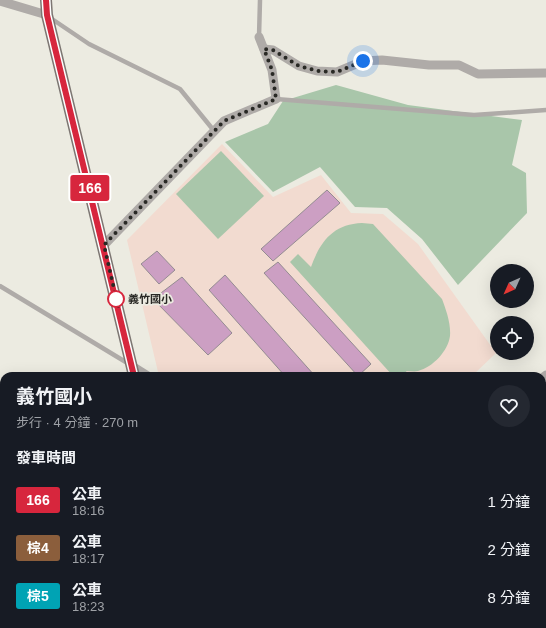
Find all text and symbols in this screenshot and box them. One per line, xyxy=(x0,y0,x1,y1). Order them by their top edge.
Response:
your location xyxy=(353,51,373,71)
line badge: 166 xyxy=(67,175,113,201)
text: 166 xyxy=(78,180,102,196)
north arrow xyxy=(490,264,534,308)
map controls xyxy=(490,264,534,360)
marker: 義竹國小 xyxy=(107,290,125,308)
place label: 義竹國小 xyxy=(128,293,172,305)
button: locate xyxy=(490,316,534,360)
button: heart xyxy=(488,385,530,427)
text: 義竹國小 xyxy=(16,386,92,407)
text: 步行 · 4 分鐘 · 270 m xyxy=(16,415,138,430)
text: 發車時間 xyxy=(16,449,76,466)
text: 公車 xyxy=(72,485,102,502)
text: 166 xyxy=(26,492,50,508)
text: 1 分鐘 xyxy=(487,493,530,510)
text: 18:16 xyxy=(72,503,105,518)
text: 公車 xyxy=(72,533,102,550)
text: 棕4 xyxy=(27,540,49,556)
text: 2 分鐘 xyxy=(487,541,530,558)
text: 18:17 xyxy=(72,551,105,566)
text: 公車 xyxy=(72,581,102,598)
text: 棕5 xyxy=(27,588,49,604)
text: 8 分鐘 xyxy=(487,589,530,606)
text: 18:23 xyxy=(72,599,105,614)

